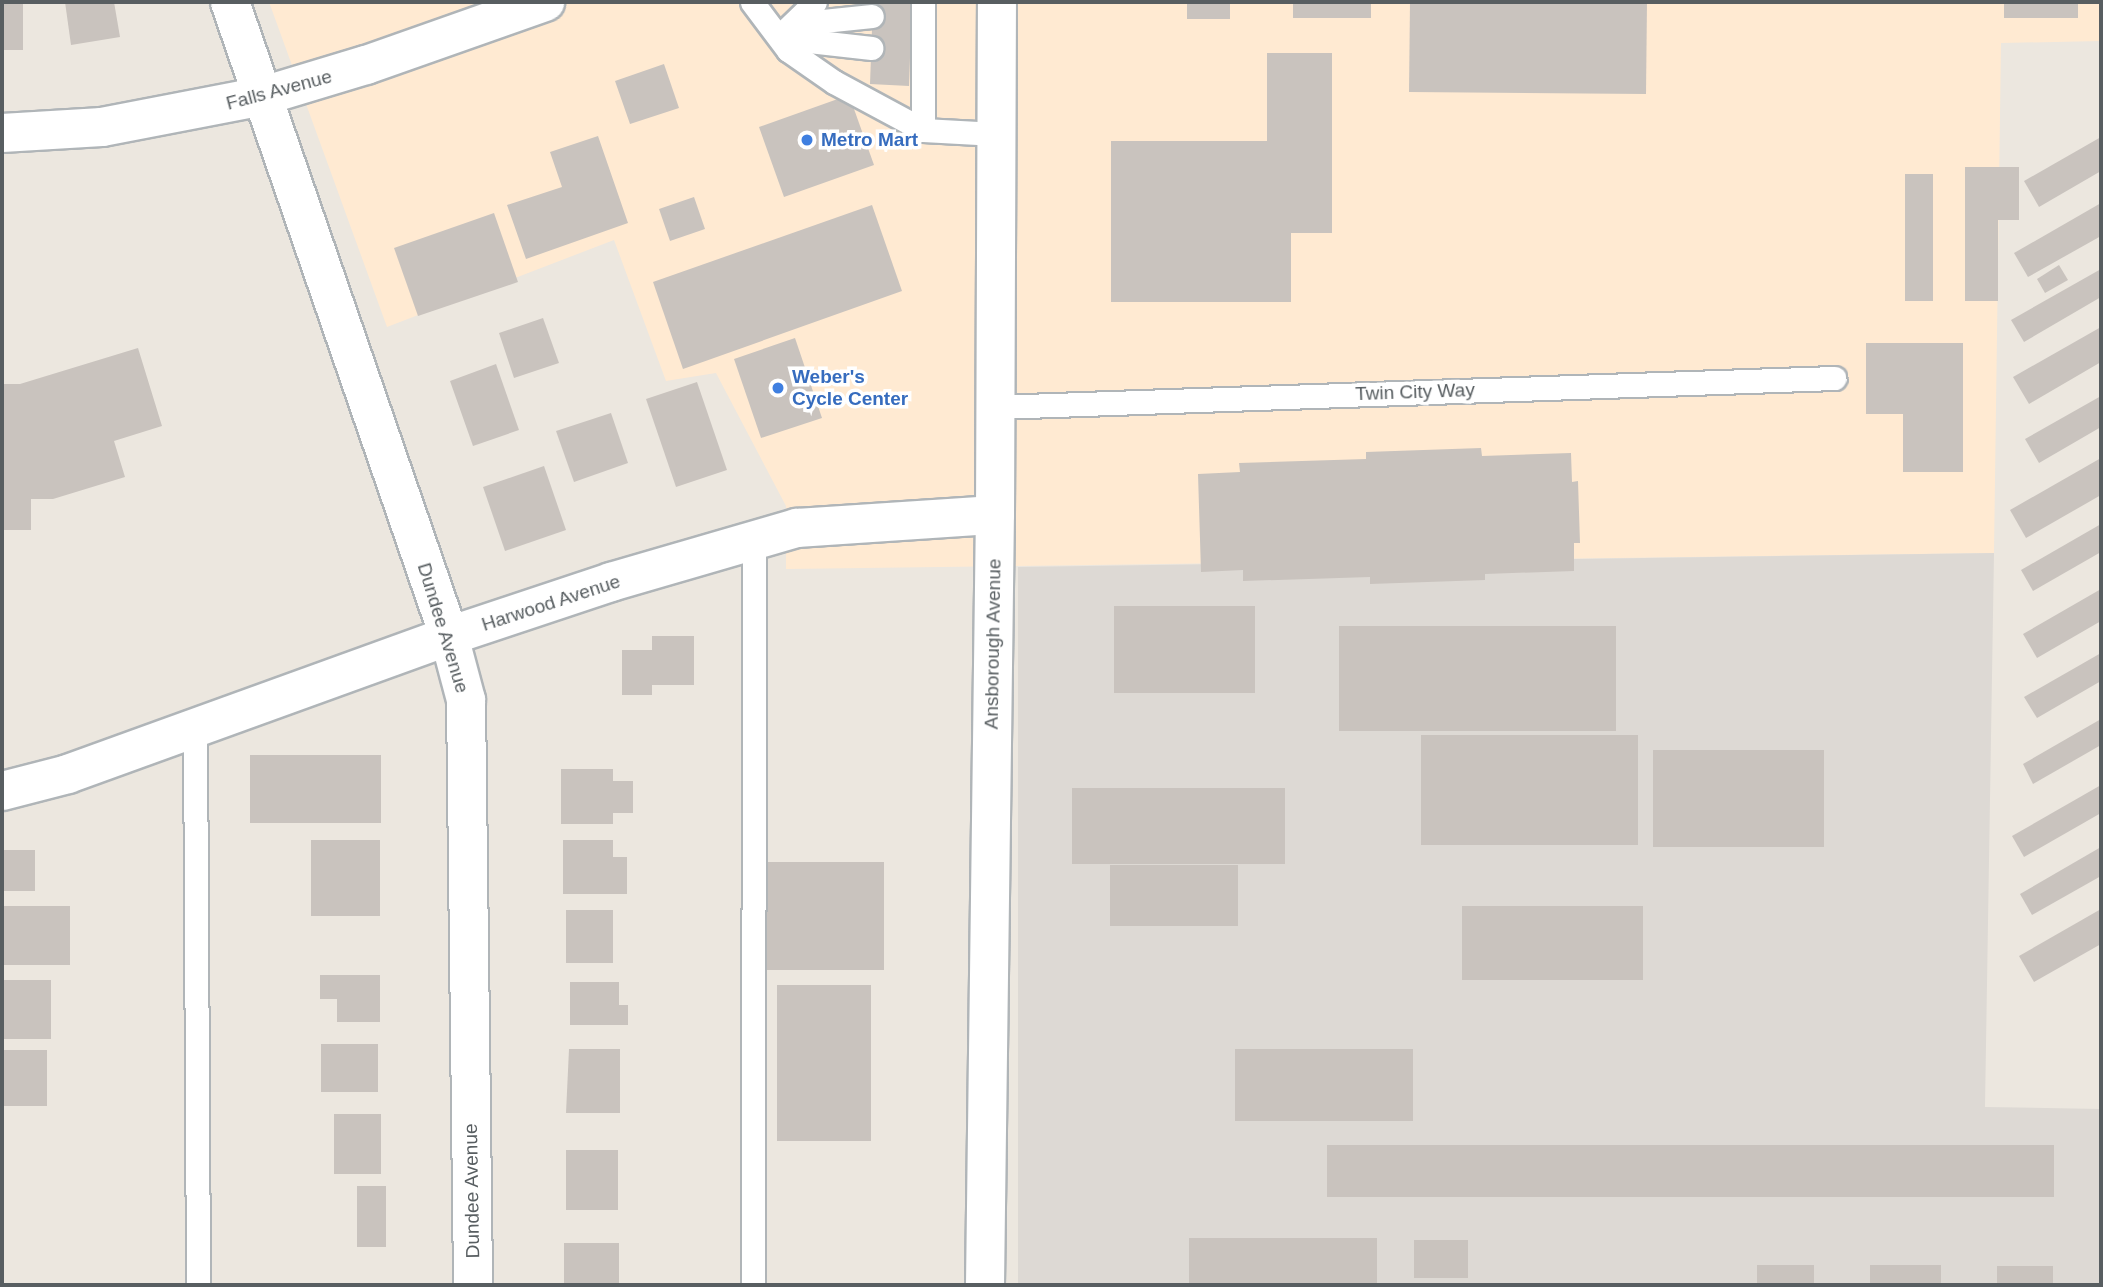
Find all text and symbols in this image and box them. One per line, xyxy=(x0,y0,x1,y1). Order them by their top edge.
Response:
street label: Falls Avenue xyxy=(223,65,335,115)
place label: Metro Mart xyxy=(821,129,918,151)
marker: Metro Mart xyxy=(799,132,815,148)
place label: Weber's Cycle Center xyxy=(792,366,908,410)
street label: Twin City Way xyxy=(1355,379,1475,405)
marker: Weber's Cycle Center xyxy=(770,380,786,396)
street label: Ansborough Avenue xyxy=(980,558,1006,730)
street label: Dundee Avenue xyxy=(412,560,474,696)
street label: Harwood Avenue xyxy=(478,570,624,636)
street label: Dundee Avenue xyxy=(459,1123,485,1259)

